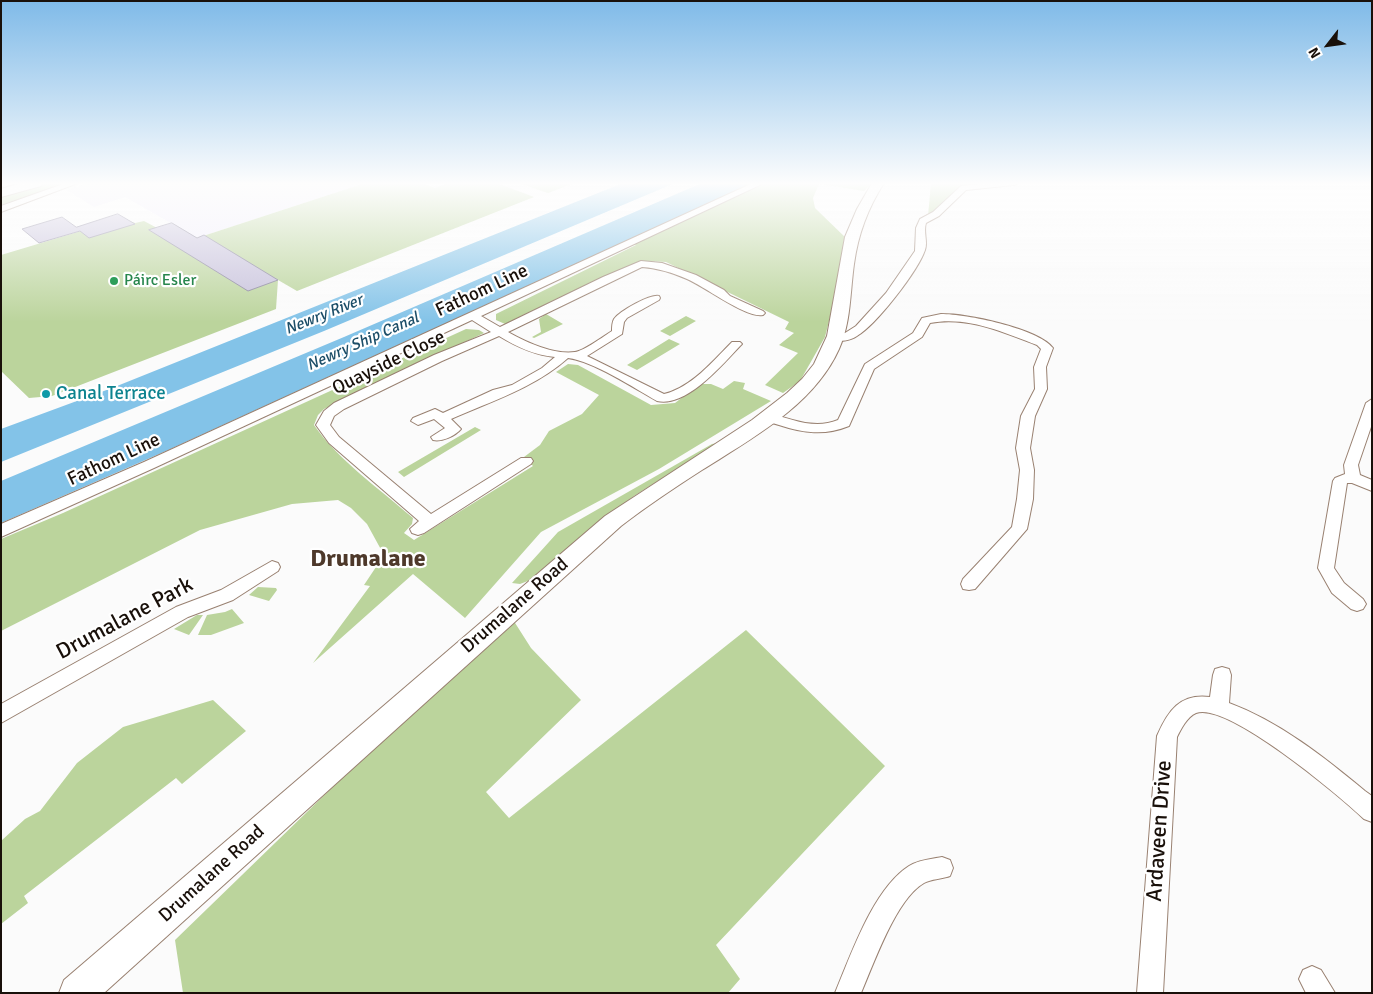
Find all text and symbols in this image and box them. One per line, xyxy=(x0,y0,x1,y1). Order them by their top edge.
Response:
north arrow xyxy=(1303,20,1353,70)
text: N xyxy=(1305,44,1324,61)
street label: Fathom Line xyxy=(432,260,532,322)
place label: Páirc Esler xyxy=(124,271,196,291)
marker: Páirc Esler xyxy=(108,275,120,287)
water label: Newry River xyxy=(282,291,366,339)
water label: Newry Ship Canal xyxy=(304,309,422,375)
street label: Quayside Close xyxy=(329,326,449,400)
place label: Canal Terrace xyxy=(56,383,166,405)
marker: Canal Terrace xyxy=(40,388,52,400)
street label: Fathom Line xyxy=(64,429,164,491)
district label: Drumalane xyxy=(310,546,426,574)
street label: Drumalane Road xyxy=(457,553,573,659)
street label: Drumalane Park xyxy=(52,572,198,666)
street label: Ardaveen Drive xyxy=(1142,759,1178,903)
street label: Drumalane Road xyxy=(154,821,270,927)

